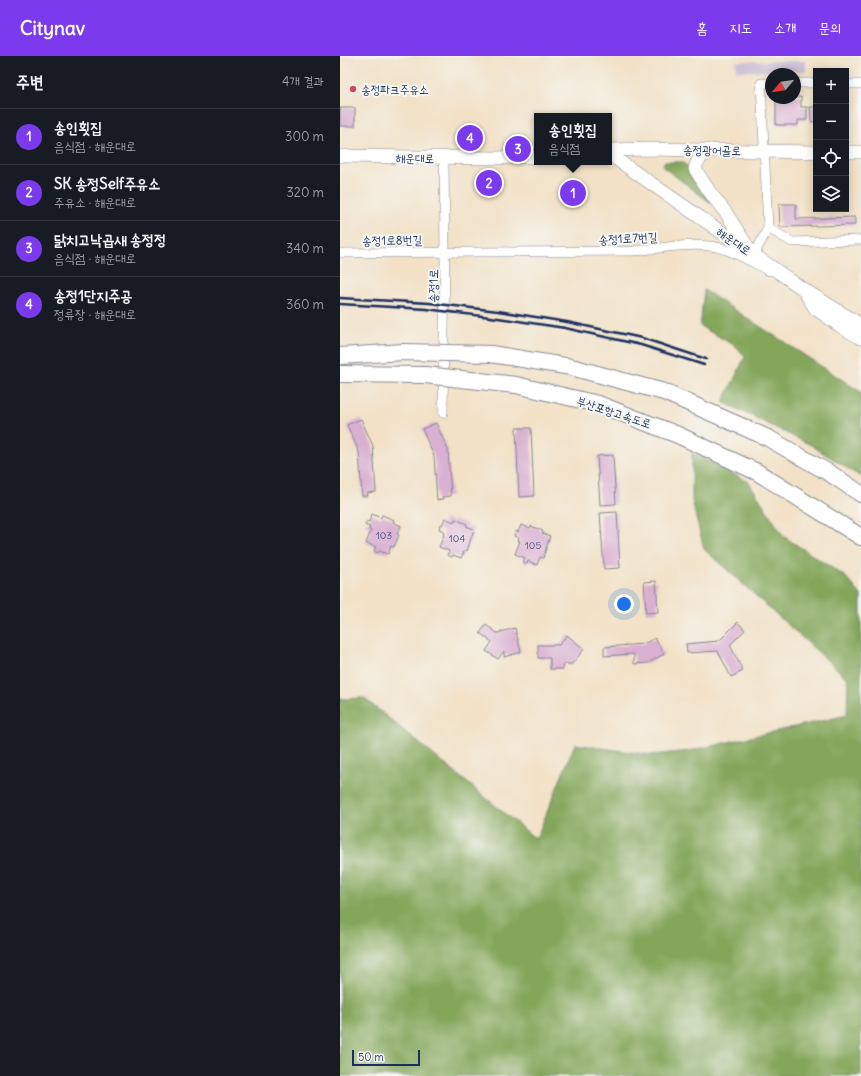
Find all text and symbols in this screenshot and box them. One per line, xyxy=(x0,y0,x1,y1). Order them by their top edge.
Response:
text: Citynav xyxy=(20,16,85,40)
text: 홈 xyxy=(696,19,707,37)
text: 지도 xyxy=(729,19,752,37)
text: 소개 xyxy=(774,19,796,37)
text: 문의 xyxy=(818,19,841,37)
north arrow xyxy=(765,68,801,104)
map controls xyxy=(813,68,849,212)
button: + xyxy=(813,68,849,104)
text: 주변 xyxy=(16,71,43,93)
text: 4개 결과 xyxy=(282,73,324,90)
place label: 송정파크주유소 xyxy=(361,82,429,97)
marker: 송정파크주유소 xyxy=(348,84,358,94)
button: − xyxy=(813,104,849,140)
popup xyxy=(534,113,612,165)
text: 송인횟집 xyxy=(54,118,102,137)
text: 송인횟집 xyxy=(549,120,597,139)
pin: 4 xyxy=(457,123,483,153)
text: 1 xyxy=(26,128,32,145)
text: 300 m xyxy=(285,128,324,145)
pin: 3 xyxy=(505,134,531,164)
text: 음식점 · 해운대로 xyxy=(54,138,136,155)
text: 음식점 xyxy=(549,140,580,157)
button: locate xyxy=(813,140,849,176)
street label: 송정광어골로 xyxy=(683,142,741,158)
street label: 해운대로 xyxy=(396,150,434,166)
pin: 2 xyxy=(476,168,502,198)
text: SK 송정Self주유소 xyxy=(54,174,160,193)
button: layers xyxy=(813,176,849,212)
pin: 1 xyxy=(560,178,586,208)
text: 2 xyxy=(25,184,33,201)
text: 320 m xyxy=(286,184,324,201)
text: 주유소 · 해운대로 xyxy=(54,194,136,211)
street label: 해운대로 xyxy=(714,224,754,258)
street label: 송정1로7번길 xyxy=(598,229,658,247)
text: 닭치고낙곱새 송정정 xyxy=(54,230,166,249)
street label: 송정1로8번길 xyxy=(362,232,422,248)
text: 3 xyxy=(25,240,33,257)
text: 340 m xyxy=(286,240,324,257)
text: 음식점 · 해운대로 xyxy=(54,250,136,267)
street label: 송정1로 xyxy=(425,269,441,303)
text: 송정1단지주공 xyxy=(54,286,132,305)
text: 4 xyxy=(25,296,33,313)
text: 360 m xyxy=(286,296,324,313)
text: 정류장 · 해운대로 xyxy=(54,306,136,323)
street label: 부산포항고속도로 xyxy=(575,393,653,431)
house number: 103 xyxy=(376,529,392,542)
house number: 104 xyxy=(449,532,465,545)
house number: 105 xyxy=(525,539,541,552)
your location xyxy=(614,594,634,614)
scale bar xyxy=(352,1048,420,1067)
text: 50 m xyxy=(358,1050,384,1064)

